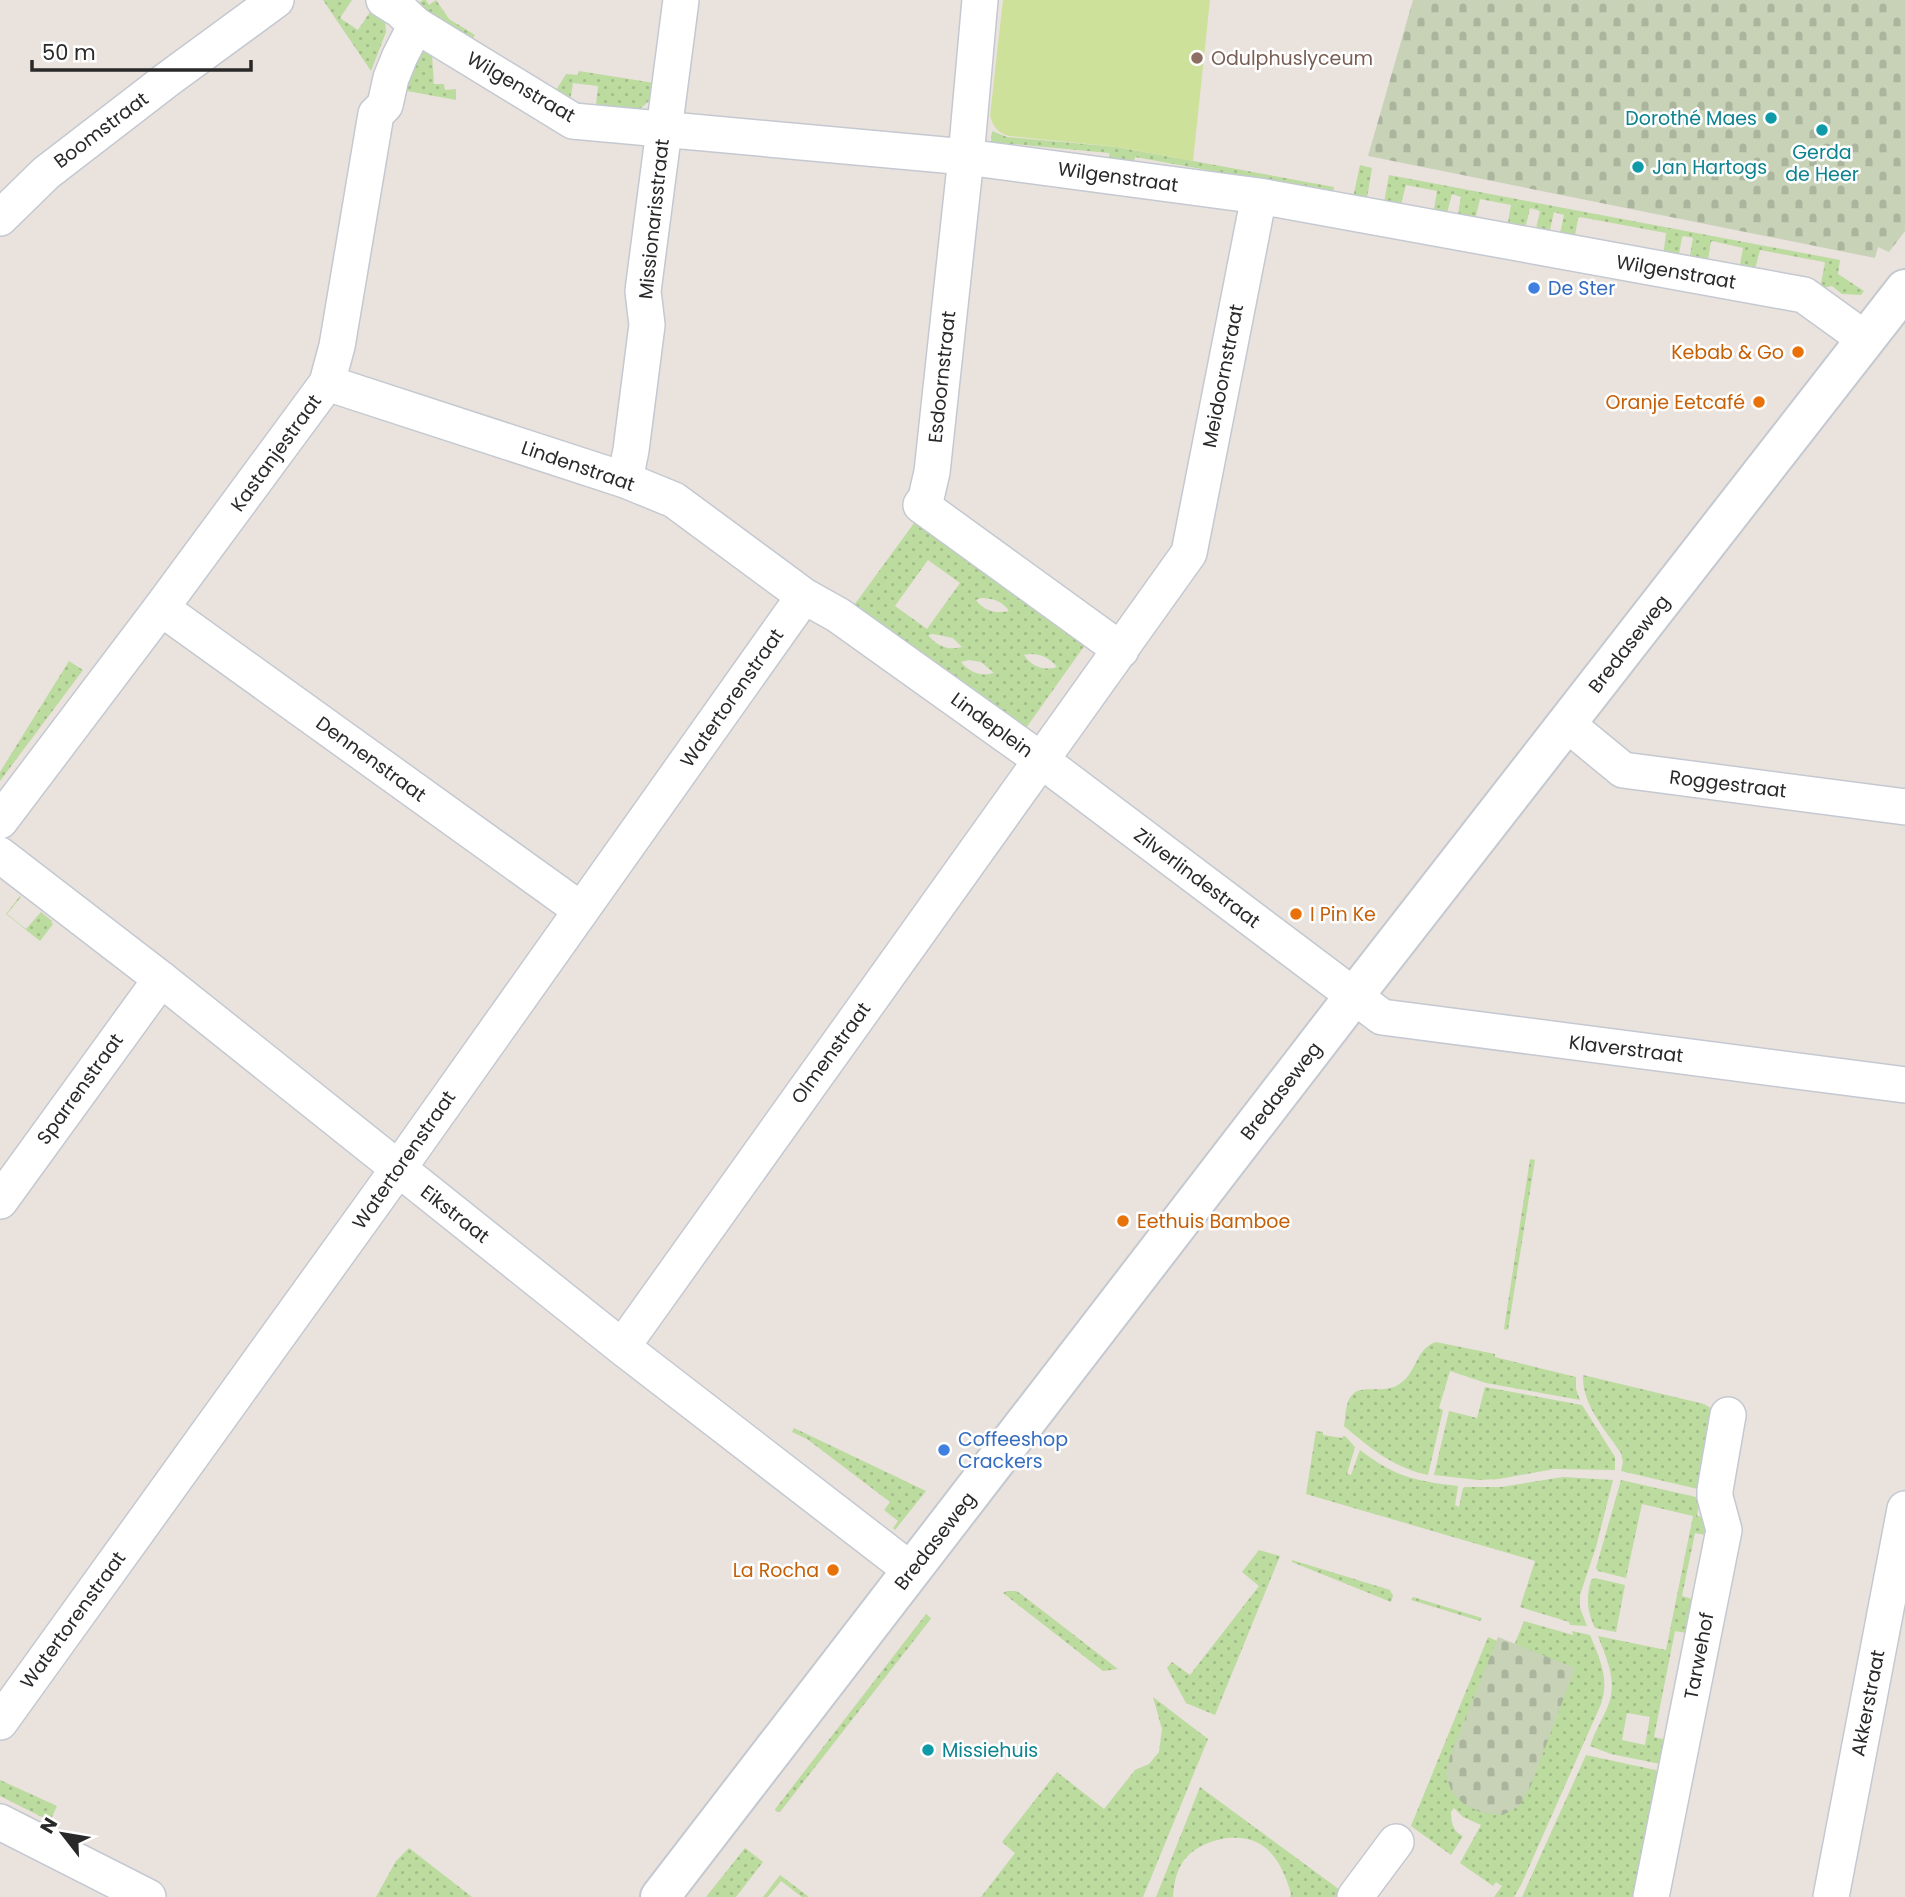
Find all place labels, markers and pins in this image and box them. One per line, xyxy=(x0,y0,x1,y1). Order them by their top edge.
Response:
place label: Odulphuslyceum xyxy=(1211,45,1373,72)
marker: Odulphuslyceum xyxy=(1189,50,1205,66)
place label: Dorothé Maes xyxy=(1625,105,1757,132)
marker: Dorothé Maes xyxy=(1763,110,1779,126)
marker: Gerda de Heer xyxy=(1814,122,1830,138)
place label: Gerda de Heer xyxy=(1785,139,1859,188)
place label: Jan Hartogs xyxy=(1652,154,1767,181)
marker: Jan Hartogs xyxy=(1630,159,1646,175)
place label: De Ster xyxy=(1548,275,1615,302)
marker: De Ster xyxy=(1526,280,1542,296)
place label: Kebab & Go xyxy=(1671,339,1784,366)
marker: Kebab & Go xyxy=(1790,344,1806,360)
place label: Oranje Eetcafé xyxy=(1606,389,1745,416)
marker: Oranje Eetcafé xyxy=(1751,394,1767,410)
place label: I Pin Ke xyxy=(1310,901,1376,928)
marker: I Pin Ke xyxy=(1288,906,1304,922)
place label: Eethuis Bamboe xyxy=(1137,1208,1290,1235)
marker: Eethuis Bamboe xyxy=(1115,1213,1131,1229)
place label: Coffeeshop Crackers xyxy=(958,1426,1068,1475)
marker: Coffeeshop Crackers xyxy=(936,1442,952,1458)
place label: La Rocha xyxy=(733,1557,819,1584)
marker: La Rocha xyxy=(825,1562,841,1578)
place label: Missiehuis xyxy=(942,1737,1038,1764)
marker: Missiehuis xyxy=(920,1742,936,1758)

